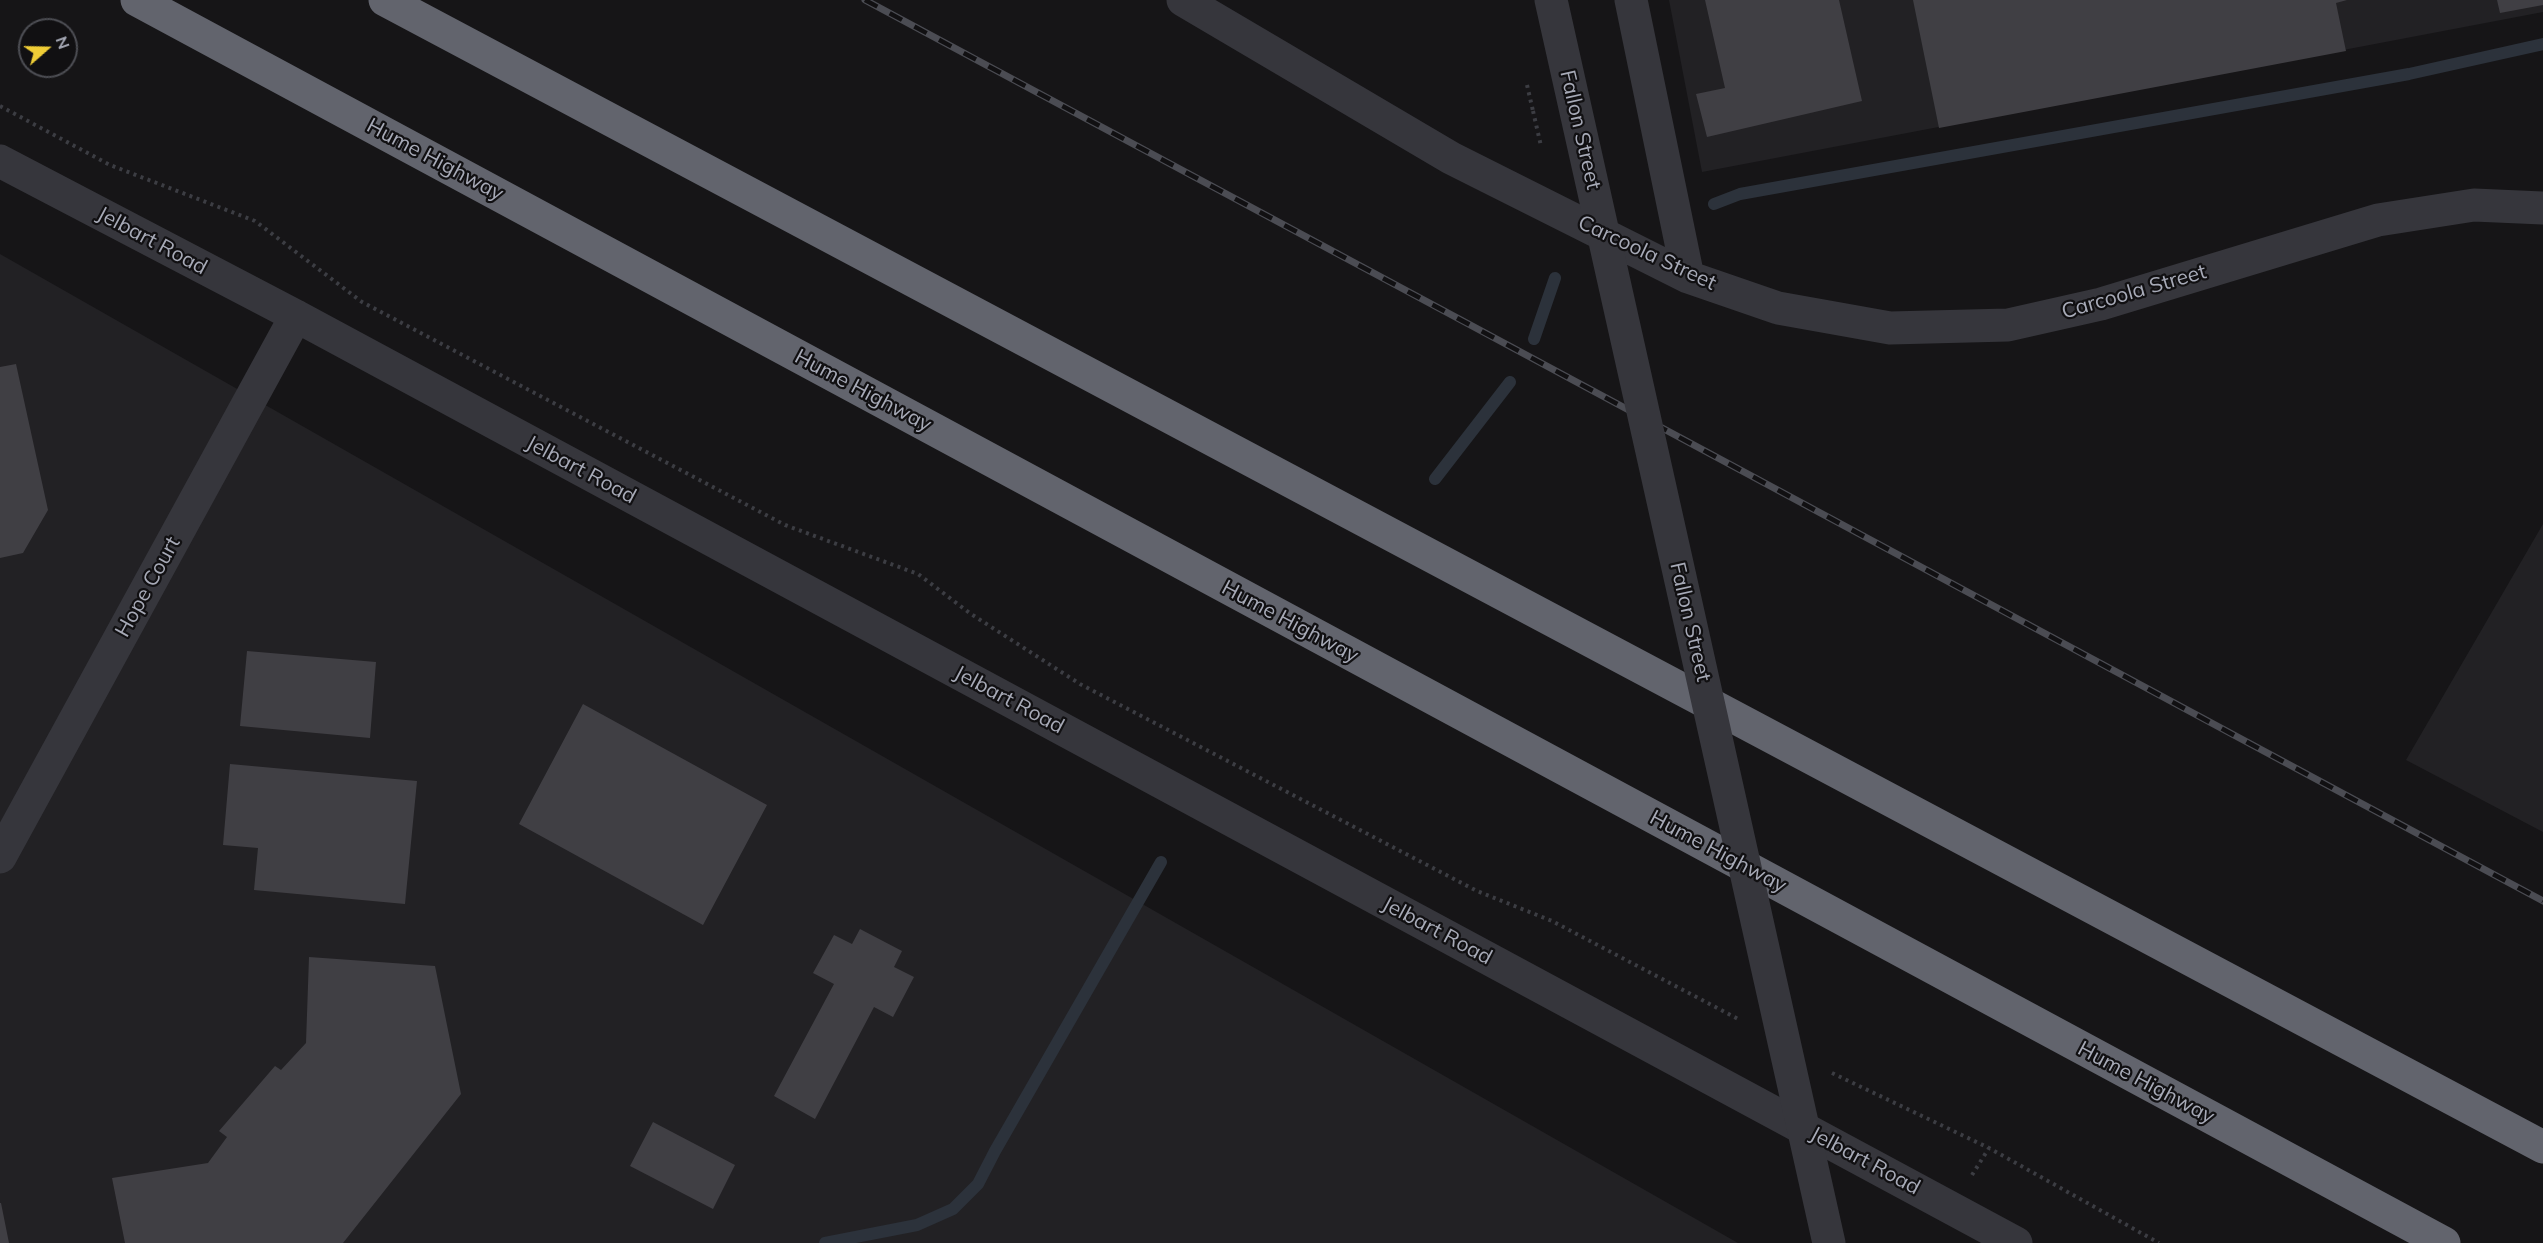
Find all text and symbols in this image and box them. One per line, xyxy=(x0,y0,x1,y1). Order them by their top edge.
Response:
north arrow xyxy=(18,18,78,78)
text: N xyxy=(52,33,75,52)
street label: Fallon Street xyxy=(1554,68,1606,192)
street label: Hume Highway xyxy=(362,113,508,207)
street label: Jelbart Road xyxy=(93,201,211,281)
street label: Carcoola Street xyxy=(1574,210,1720,296)
street label: Carcoola Street xyxy=(2059,259,2209,325)
street label: Hume Highway xyxy=(790,344,936,438)
street label: Jelbart Road xyxy=(522,430,640,510)
street label: Hope Court xyxy=(110,532,186,642)
street label: Fallon Street xyxy=(1664,560,1716,684)
street label: Hume Highway xyxy=(1217,575,1363,669)
street label: Jelbart Road xyxy=(950,660,1068,740)
street label: Hume Highway xyxy=(1645,805,1791,899)
street label: Jelbart Road xyxy=(1378,891,1496,971)
street label: Hume Highway xyxy=(2073,1036,2219,1130)
street label: Jelbart Road xyxy=(1806,1121,1924,1201)

